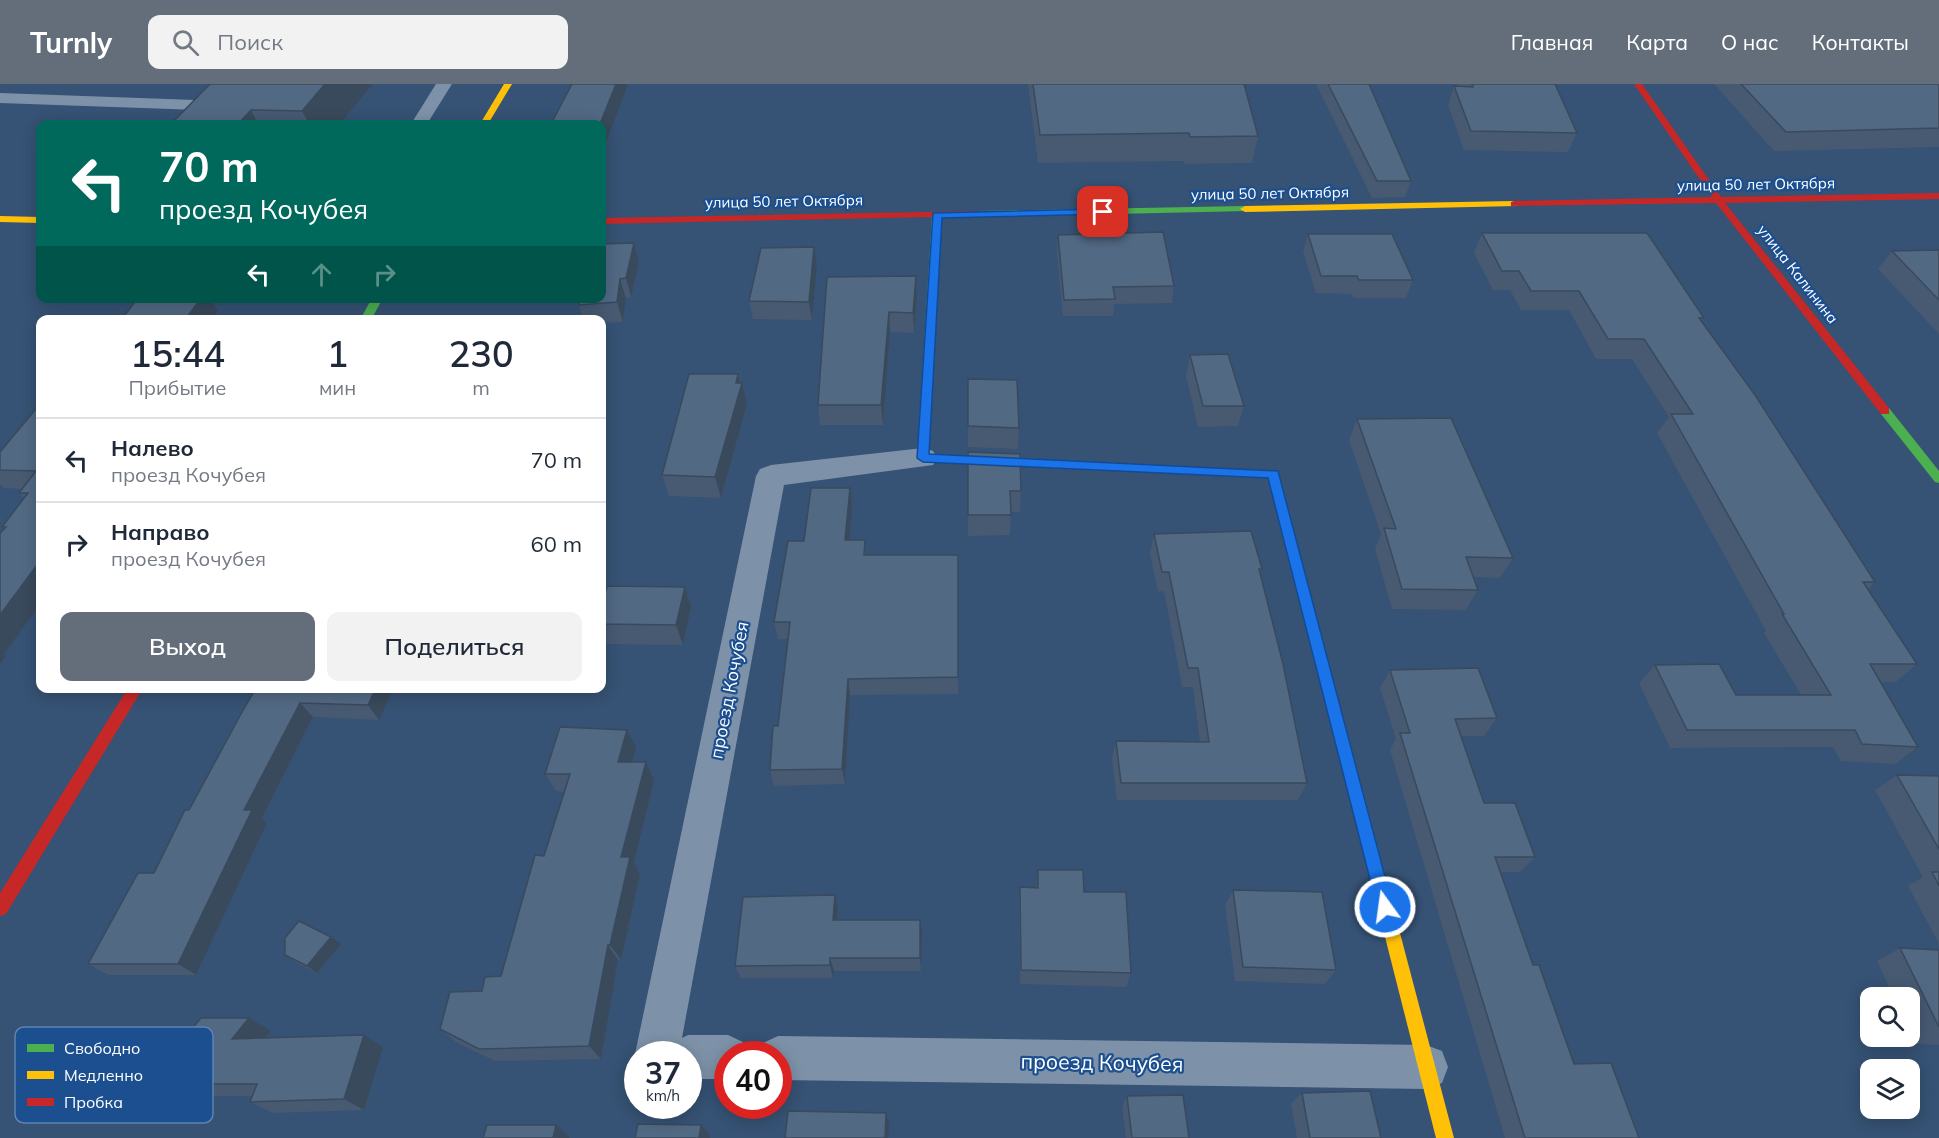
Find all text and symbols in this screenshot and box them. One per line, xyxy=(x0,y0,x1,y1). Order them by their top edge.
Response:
search box xyxy=(148,15,568,69)
text: Turnly xyxy=(30,25,112,60)
icon: search xyxy=(169,26,202,59)
text: Поиск xyxy=(217,28,283,56)
text: Главная xyxy=(1511,29,1593,55)
text: Карта xyxy=(1626,29,1688,55)
text: О нас xyxy=(1721,29,1779,55)
text: Контакты xyxy=(1812,29,1909,55)
text: 70 m xyxy=(159,140,259,193)
icon: left xyxy=(60,144,138,222)
street label: улица 50 лет Октября xyxy=(1677,173,1835,195)
street label: улица 50 лет Октября xyxy=(1191,182,1349,204)
pin xyxy=(1077,186,1128,237)
street label: улица 50 лет Октября xyxy=(705,190,863,212)
text: проезд Кочубея xyxy=(159,192,368,226)
icon: arrive xyxy=(1086,195,1119,228)
street label: улица Калинина xyxy=(1753,221,1843,327)
icon: left xyxy=(242,258,275,291)
icon: ahead xyxy=(305,258,338,291)
icon: right xyxy=(368,258,401,291)
text: 15:44 xyxy=(130,331,225,376)
text: 1 xyxy=(327,331,348,376)
text: 230 xyxy=(449,331,514,376)
text: Прибытие xyxy=(128,375,226,400)
text: мин xyxy=(319,375,356,400)
text: m xyxy=(472,375,490,400)
text: Налево xyxy=(111,434,194,462)
icon: left xyxy=(60,444,93,477)
text: 70 m xyxy=(531,446,582,474)
text: проезд Кочубея xyxy=(111,462,266,487)
text: Направо xyxy=(111,518,209,546)
icon: right xyxy=(60,528,93,561)
text: 60 m xyxy=(531,530,582,558)
text: проезд Кочубея xyxy=(111,546,266,571)
button: Выход xyxy=(60,612,315,681)
button: Поделиться xyxy=(327,612,582,681)
street label: проезд Кочубея xyxy=(704,619,754,761)
position arrow xyxy=(1353,875,1417,939)
map controls xyxy=(1860,987,1920,1119)
button: search xyxy=(1860,987,1920,1047)
legend xyxy=(15,1027,213,1123)
text: Свободно xyxy=(64,1038,140,1058)
speed limit sign: 40 xyxy=(714,1041,792,1119)
street label: проезд Кочубея xyxy=(1020,1048,1184,1076)
text: 37 xyxy=(645,1054,681,1092)
button: layers xyxy=(1860,1059,1920,1119)
text: Медленно xyxy=(64,1065,143,1085)
text: km/h xyxy=(646,1086,680,1105)
text: Пробка xyxy=(64,1092,123,1112)

